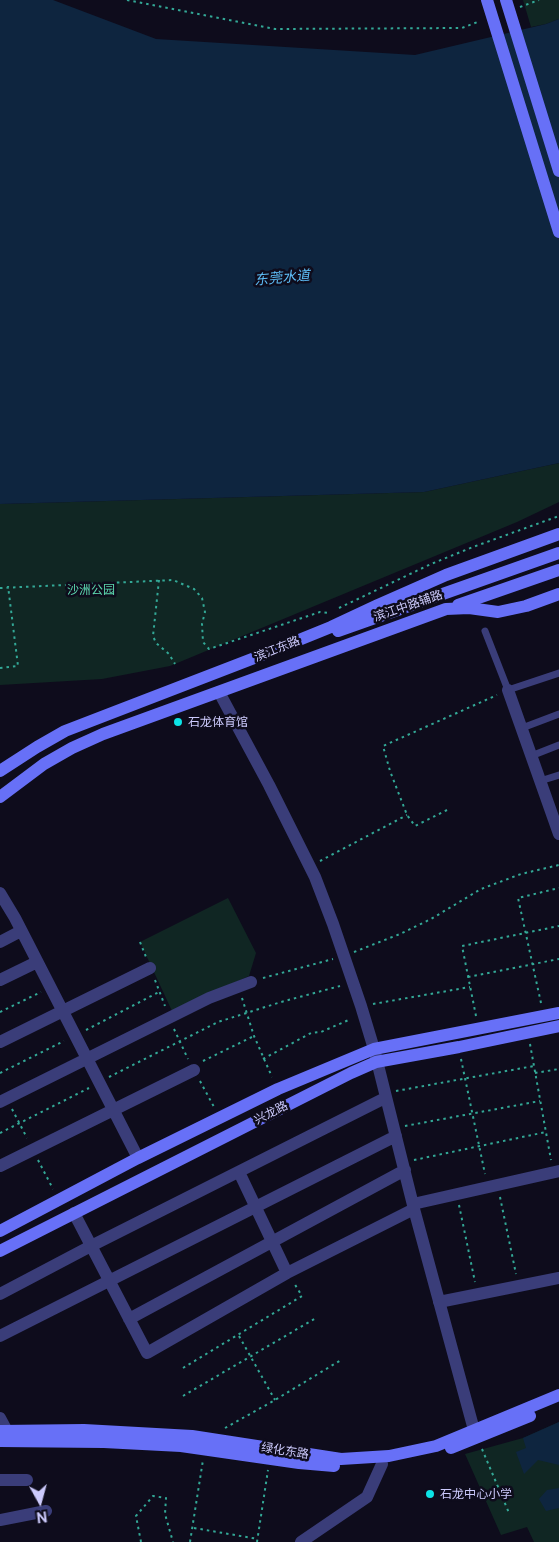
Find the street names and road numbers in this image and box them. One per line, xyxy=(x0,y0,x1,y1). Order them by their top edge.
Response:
street label: 滨江中路辅路 xyxy=(372,587,444,625)
street label: 滨江东路 xyxy=(252,633,302,665)
street label: 兴龙路 xyxy=(252,1098,290,1128)
street label: 绿化东路 xyxy=(260,1440,310,1462)

